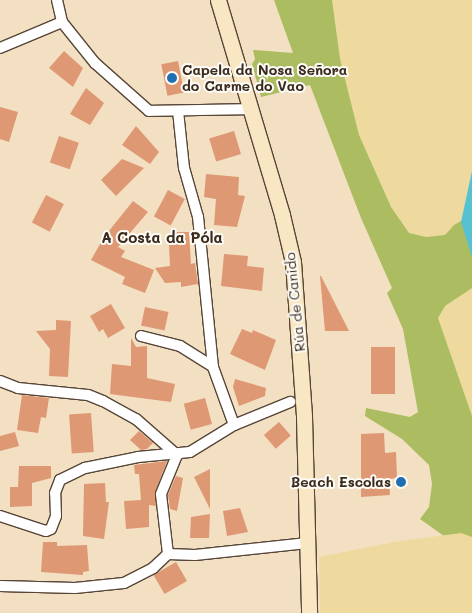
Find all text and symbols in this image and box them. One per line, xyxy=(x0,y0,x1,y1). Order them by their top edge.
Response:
place label: Capela da Nosa Señora do Carme do Vao xyxy=(182,62,347,94)
marker: Capela da Nosa Señora do Carme do Vao xyxy=(166,72,178,84)
district label: A Costa da Póla xyxy=(101,229,223,247)
street label: Rúa de Canido xyxy=(281,251,309,353)
place label: Beach Escolas xyxy=(291,474,391,490)
marker: Beach Escolas xyxy=(395,476,407,488)

